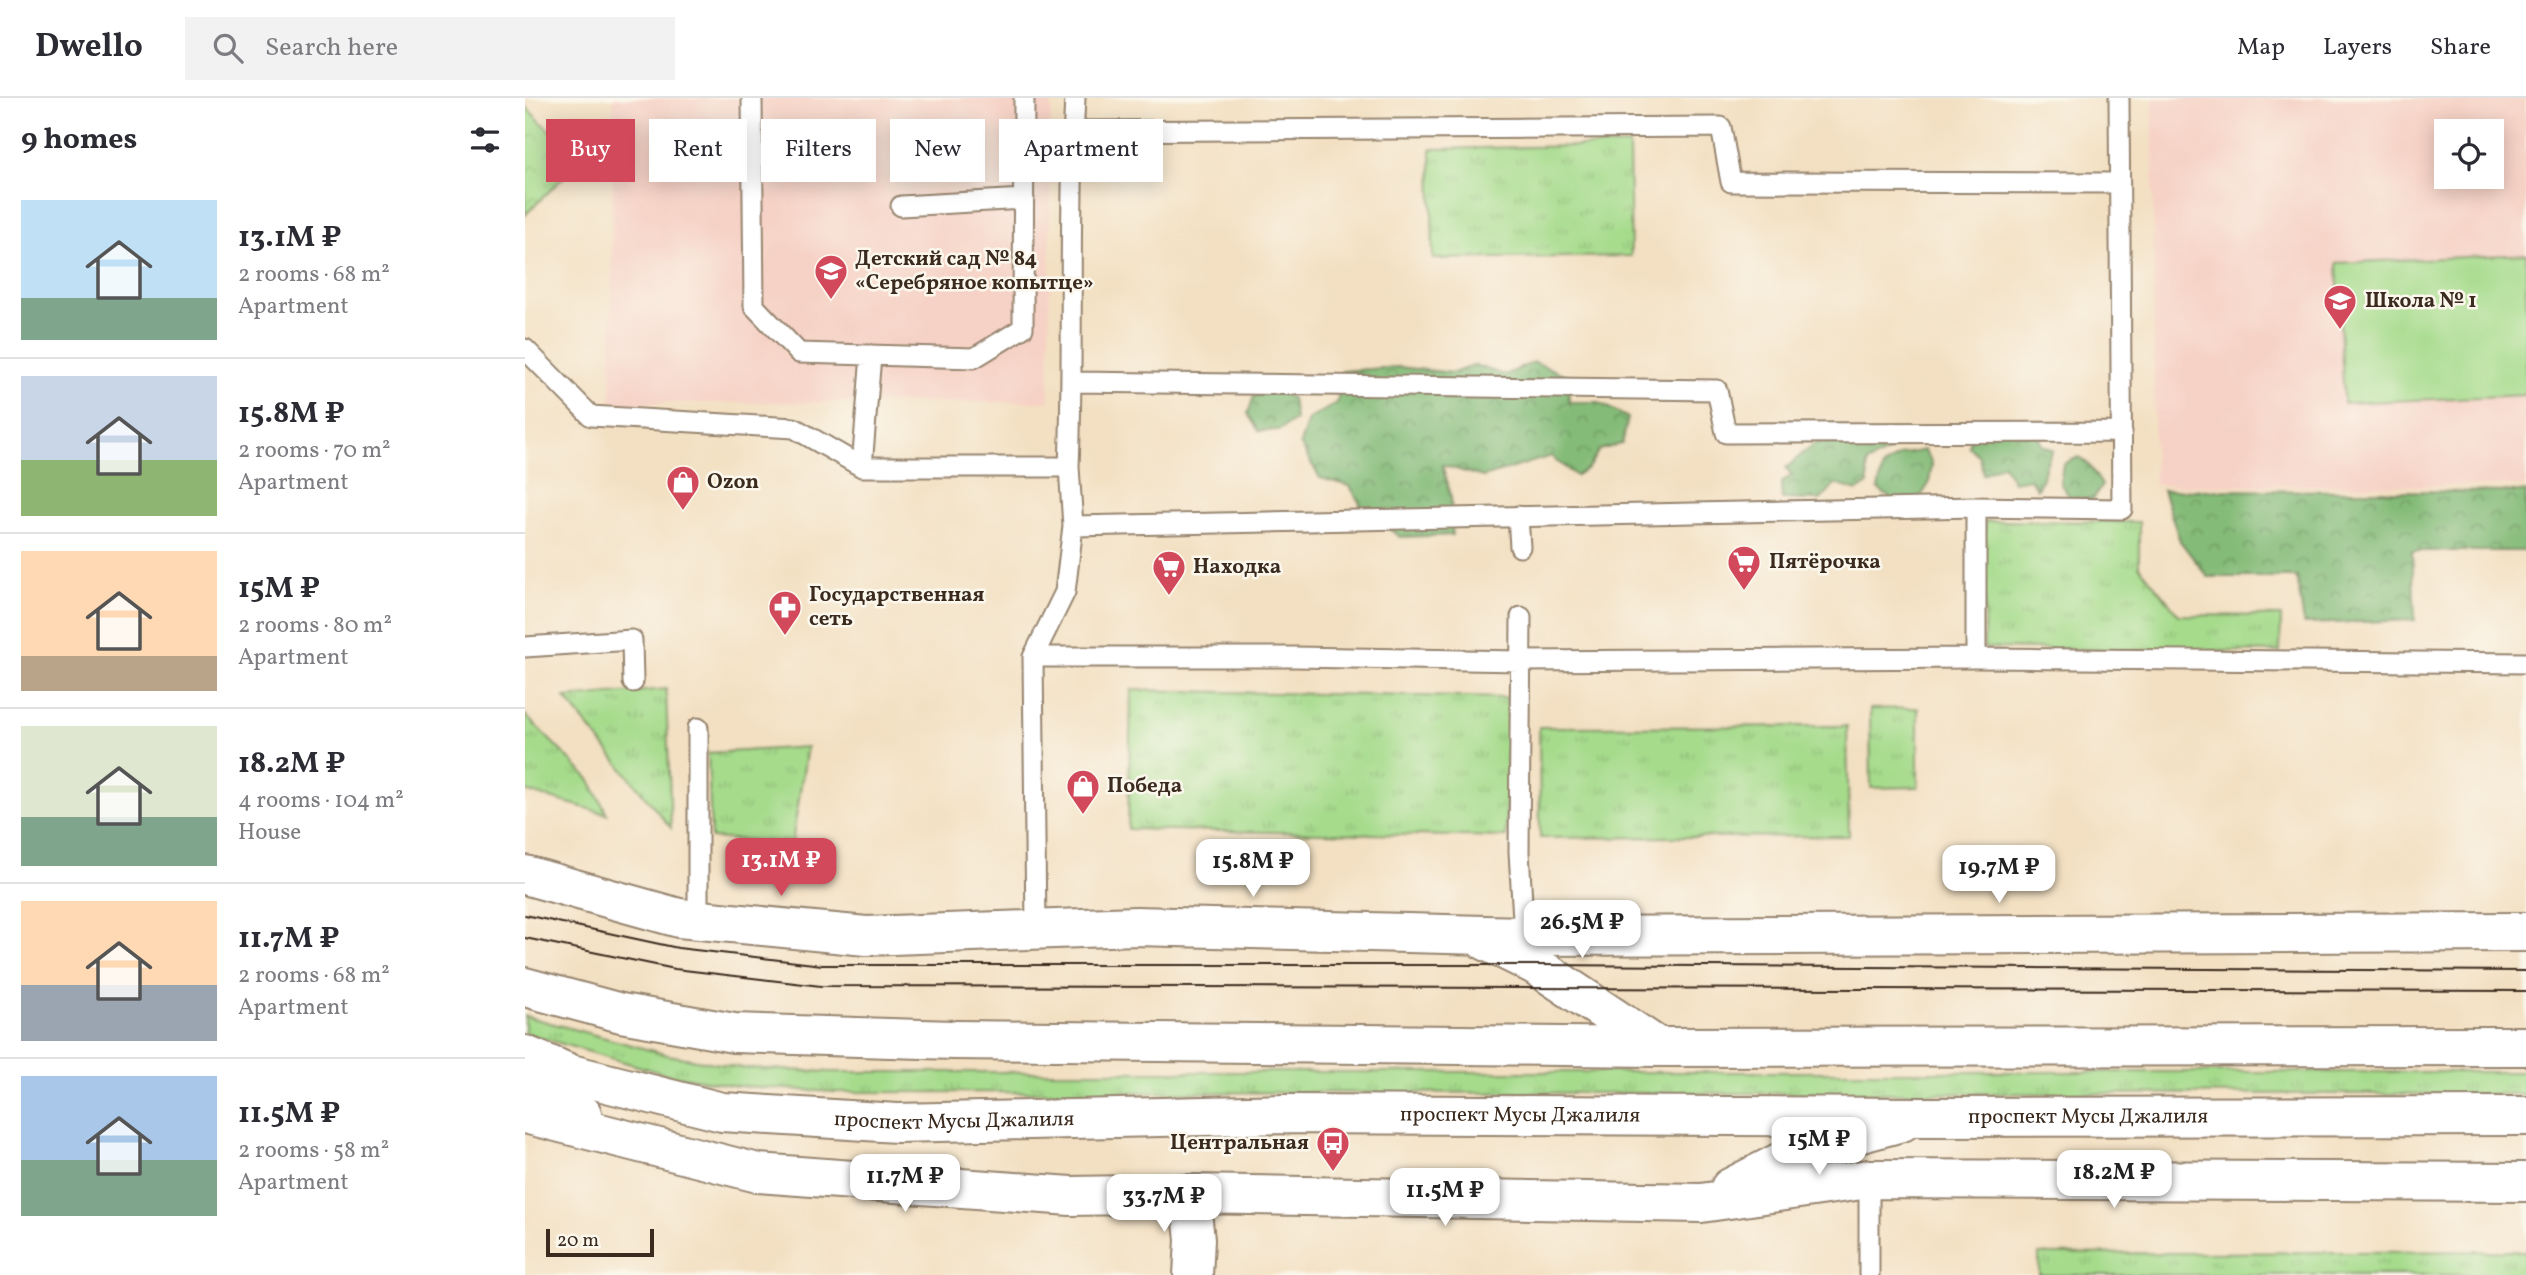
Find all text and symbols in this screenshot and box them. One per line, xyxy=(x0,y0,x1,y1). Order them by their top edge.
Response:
search box xyxy=(185,17,675,80)
text: Dwello xyxy=(35,25,143,71)
icon: search xyxy=(209,29,247,67)
text: Search here xyxy=(265,30,398,66)
text: Map xyxy=(2237,31,2285,65)
text: Layers xyxy=(2323,31,2392,65)
text: Share xyxy=(2430,31,2491,65)
text: 9 homes xyxy=(21,119,137,161)
chip: Buy xyxy=(546,119,635,182)
chip: Rent xyxy=(649,119,747,182)
chip: Filters xyxy=(761,119,876,182)
chip: New xyxy=(890,119,985,182)
chip: Apartment xyxy=(999,119,1163,182)
map controls xyxy=(2434,119,2504,189)
button: locate xyxy=(2434,119,2504,189)
icon: filters xyxy=(466,121,504,159)
text: 13.1M ₽ xyxy=(238,217,342,259)
icon: home xyxy=(77,228,161,312)
place label: Детский сад № 84 «Серебряное копытце» xyxy=(855,245,1094,298)
school or university icon: Детский сад № 84 «Серебряное копытце» xyxy=(812,252,850,301)
text: 2 rooms · 68 m² xyxy=(238,259,390,291)
school or university icon: Школа № 1 xyxy=(2321,282,2359,331)
place label: Школа № 1 xyxy=(2365,287,2477,316)
text: Apartment xyxy=(238,291,349,323)
text: 15.8M ₽ xyxy=(238,393,345,435)
icon: home xyxy=(77,404,161,488)
text: 2 rooms · 70 m² xyxy=(238,435,391,467)
shop icon: Ozon xyxy=(664,463,702,512)
text: Apartment xyxy=(238,467,349,499)
place label: Ozon xyxy=(707,468,759,497)
supermarket icon: Пятёрочка xyxy=(1725,543,1763,592)
supermarket icon: Находка xyxy=(1150,548,1188,597)
place label: Пятёрочка xyxy=(1769,548,1881,577)
place label: Находка xyxy=(1193,553,1281,582)
text: 15M ₽ xyxy=(238,568,320,610)
icon: home xyxy=(77,579,161,663)
place label: Государственная сеть xyxy=(809,581,985,634)
pharmacy icon: Государственная сеть xyxy=(766,588,804,637)
text: 2 rooms · 80 m² xyxy=(238,610,392,642)
text: Apartment xyxy=(238,642,349,674)
text: 18.2M ₽ xyxy=(238,743,346,785)
icon: home xyxy=(77,754,161,838)
shop icon: Победа xyxy=(1064,767,1102,816)
place label: Победа xyxy=(1107,772,1182,801)
text: 4 rooms · 104 m² xyxy=(238,785,404,817)
text: House xyxy=(238,817,301,849)
pin: 13.1M ₽ xyxy=(716,838,846,898)
pin: 15.8M ₽ xyxy=(1188,840,1318,899)
text: 13.1M ₽ xyxy=(741,845,821,877)
text: 15.8M ₽ xyxy=(1212,846,1294,878)
pin: 19.7M ₽ xyxy=(1934,846,2064,905)
text: 19.7M ₽ xyxy=(1958,852,2040,884)
pin: 26.5M ₽ xyxy=(1517,900,1647,960)
text: 26.5M ₽ xyxy=(1540,907,1624,939)
text: 11.7M ₽ xyxy=(238,918,340,960)
icon: home xyxy=(77,929,161,1013)
text: 2 rooms · 68 m² xyxy=(238,960,390,992)
text: Apartment xyxy=(238,992,349,1024)
text: 11.5M ₽ xyxy=(238,1093,340,1135)
street label: проспект Мусы Джалиля xyxy=(1400,1100,1640,1130)
street label: проспект Мусы Джалиля xyxy=(1968,1102,2208,1131)
icon: home xyxy=(77,1104,161,1188)
street label: проспект Мусы Джалиля xyxy=(833,1104,1075,1138)
pin: 15M ₽ xyxy=(1770,1118,1868,1177)
bus stop icon: Центральная xyxy=(1314,1124,1352,1173)
text: 15M ₽ xyxy=(1788,1124,1850,1156)
place label: Центральная xyxy=(1170,1129,1309,1158)
text: 2 rooms · 58 m² xyxy=(238,1135,389,1167)
pin: 18.2M ₽ xyxy=(2049,1150,2179,1210)
pin: 11.7M ₽ xyxy=(840,1154,970,1214)
text: 18.2M ₽ xyxy=(2073,1157,2155,1189)
text: 11.7M ₽ xyxy=(866,1161,944,1193)
text: Apartment xyxy=(238,1167,349,1199)
pin: 11.5M ₽ xyxy=(1380,1168,1510,1228)
pin: 33.7M ₽ xyxy=(1099,1174,1229,1234)
text: 11.5M ₽ xyxy=(1406,1175,1484,1207)
text: 33.7M ₽ xyxy=(1123,1181,1205,1213)
scale bar xyxy=(546,1226,655,1258)
text: 20 m xyxy=(557,1228,599,1254)

